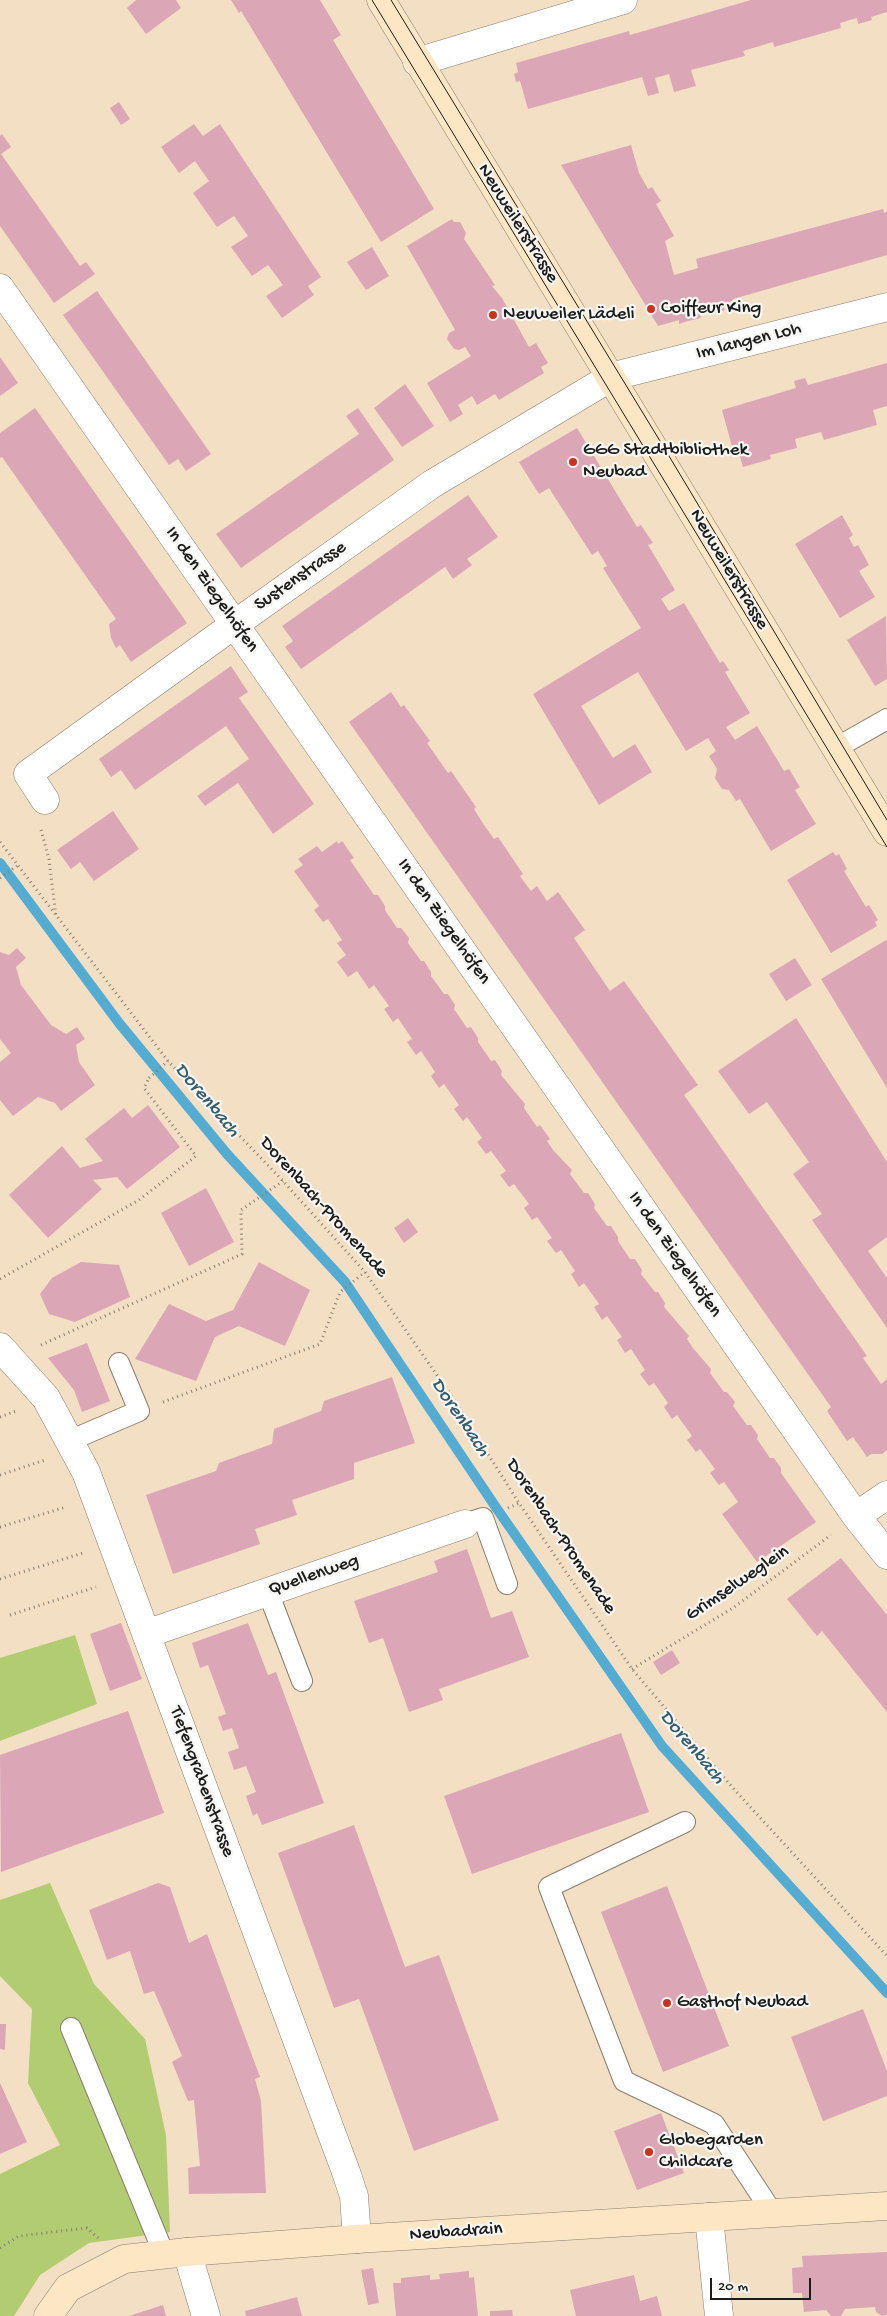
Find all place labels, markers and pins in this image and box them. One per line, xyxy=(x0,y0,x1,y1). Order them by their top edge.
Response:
place label: Coiffeur King xyxy=(661,298,761,320)
marker: Coiffeur King xyxy=(645,303,657,315)
place label: Neuweiler Lädeli xyxy=(503,304,635,326)
marker: Neuweiler Lädeli xyxy=(487,309,499,321)
place label: GGG Stadtbibliothek Neubad xyxy=(583,440,748,484)
marker: GGG Stadtbibliothek Neubad xyxy=(567,456,579,468)
place label: Gasthof Neubad xyxy=(677,1992,808,2014)
marker: Gasthof Neubad xyxy=(661,1997,673,2009)
place label: Globegarden Childcare xyxy=(659,2130,763,2174)
marker: Globegarden Childcare xyxy=(643,2146,655,2158)

